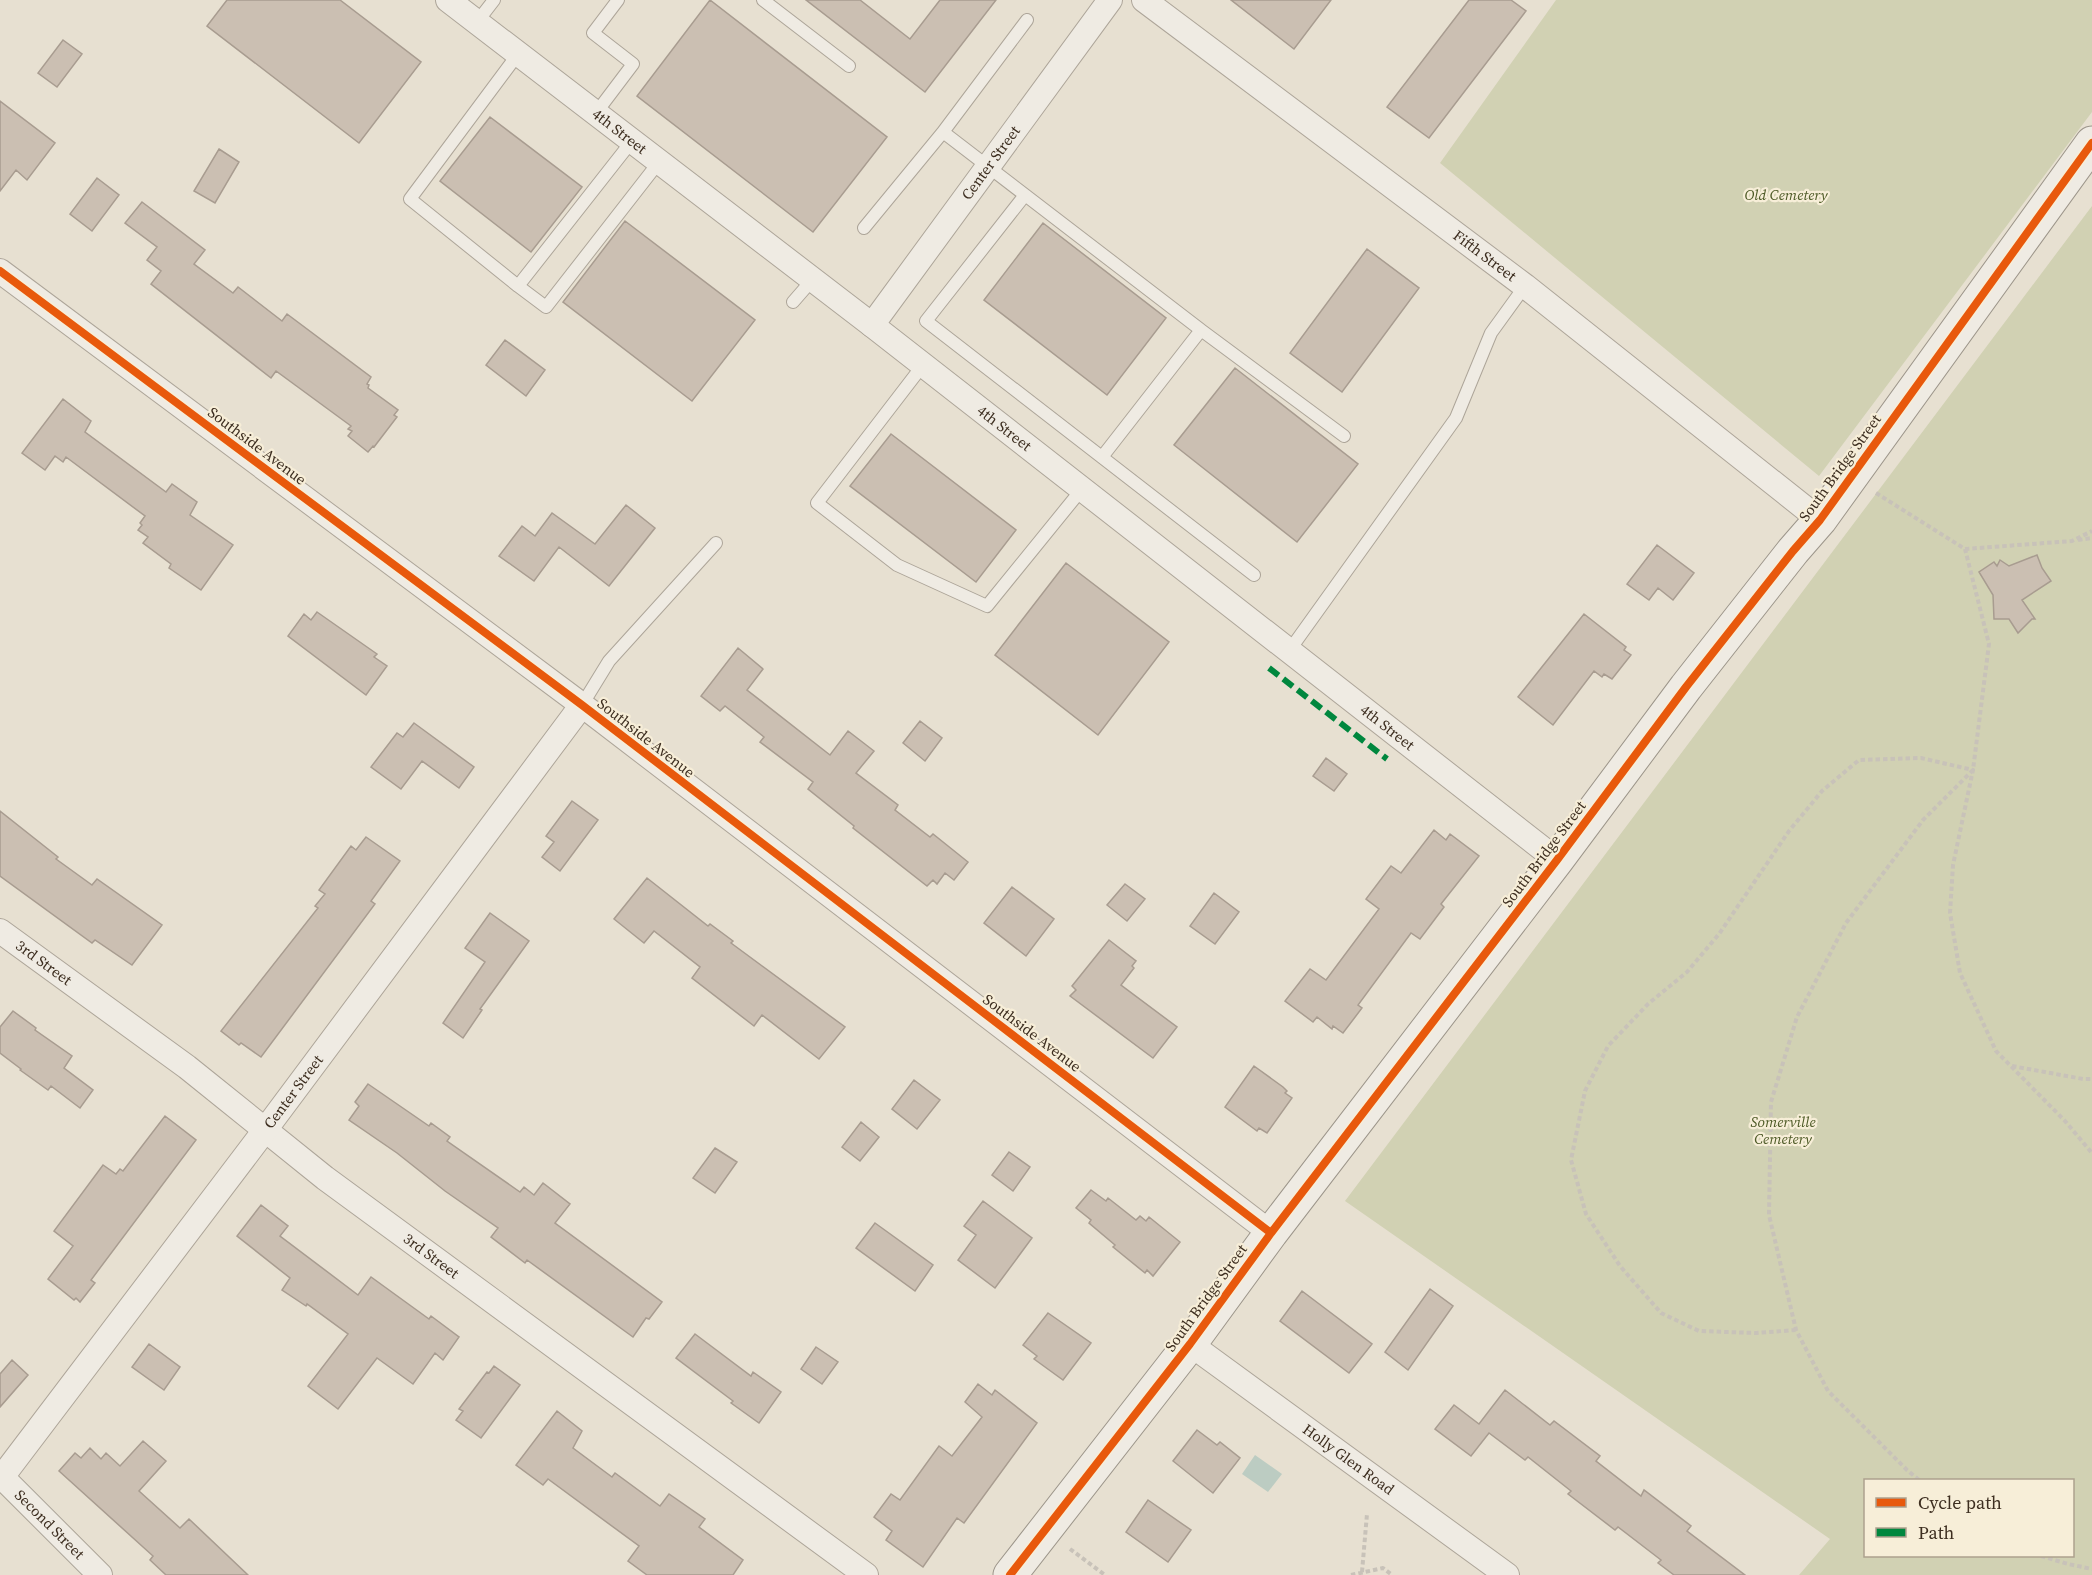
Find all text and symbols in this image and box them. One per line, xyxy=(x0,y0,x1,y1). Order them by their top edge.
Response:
street label: 4th Street xyxy=(588,103,652,159)
street label: Center Street xyxy=(956,121,1025,204)
park label: Old Cemetery xyxy=(1744,184,1828,205)
street label: Fifth Street xyxy=(1449,225,1521,286)
street label: 4th Street xyxy=(973,400,1036,456)
street label: Southside Avenue xyxy=(204,402,311,490)
street label: South Bridge Street xyxy=(1793,410,1886,526)
street label: Southside Avenue xyxy=(593,693,700,783)
street label: 4th Street xyxy=(1356,699,1419,755)
street label: South Bridge Street xyxy=(1497,796,1591,911)
street label: 3rd Street xyxy=(12,935,76,990)
street label: Southside Avenue xyxy=(979,989,1086,1077)
street label: Center Street xyxy=(259,1050,328,1133)
park label: Somerville Cemetery xyxy=(1750,1111,1816,1149)
street label: 3rd Street xyxy=(399,1228,464,1283)
street label: South Bridge Street xyxy=(1159,1240,1252,1356)
street label: Holly Glen Road xyxy=(1299,1419,1399,1500)
legend xyxy=(1864,1479,2074,1557)
street label: Second Street xyxy=(10,1485,89,1564)
text: Cycle path xyxy=(1918,1490,2002,1515)
text: Path xyxy=(1918,1520,1955,1545)

